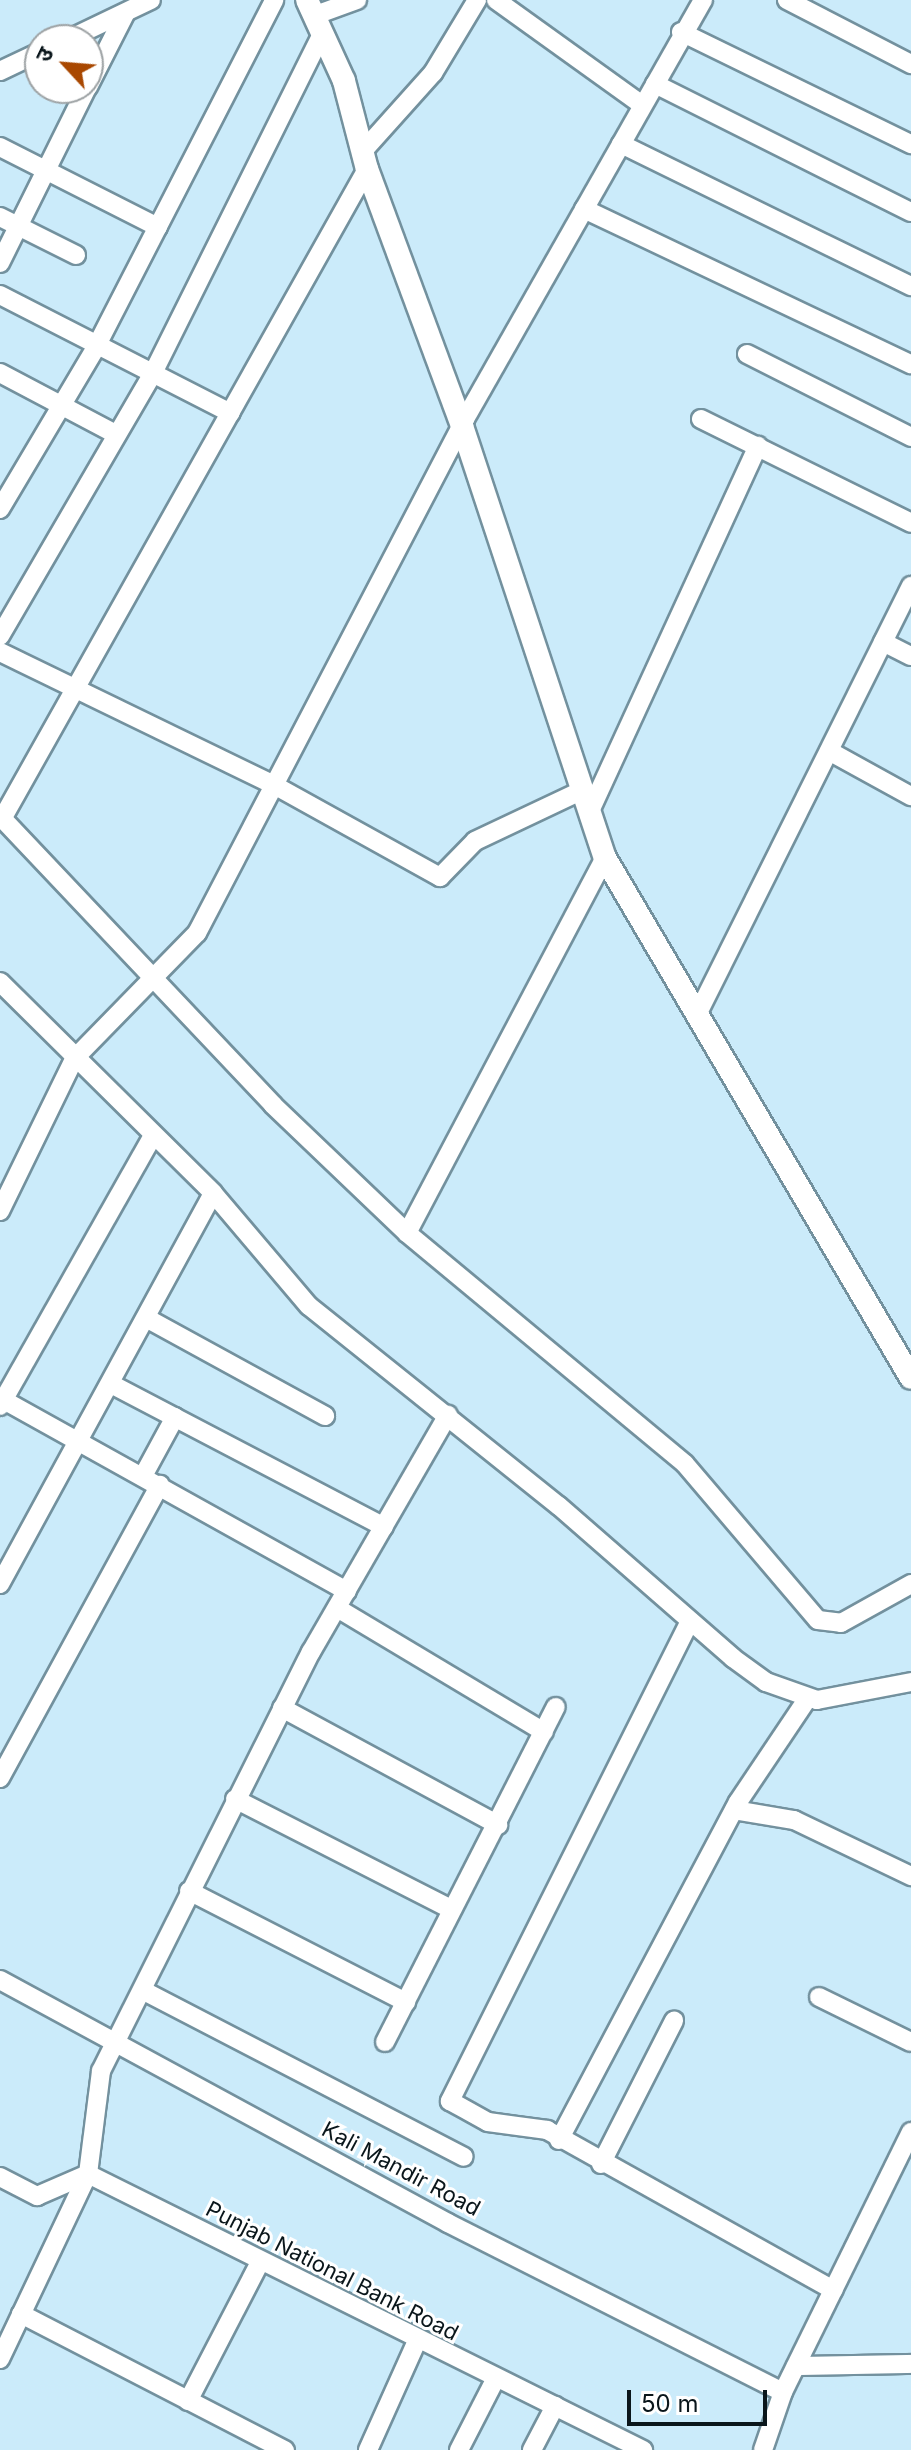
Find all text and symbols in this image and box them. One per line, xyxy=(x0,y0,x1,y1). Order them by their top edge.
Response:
north arrow xyxy=(24,24,104,104)
text: उ xyxy=(30,43,59,66)
street label: Kali Mandir Road xyxy=(317,2116,485,2222)
street label: Punjab National Bank Road xyxy=(201,2196,463,2346)
scale bar xyxy=(631,2374,771,2424)
text: 50 m xyxy=(641,2389,699,2418)

